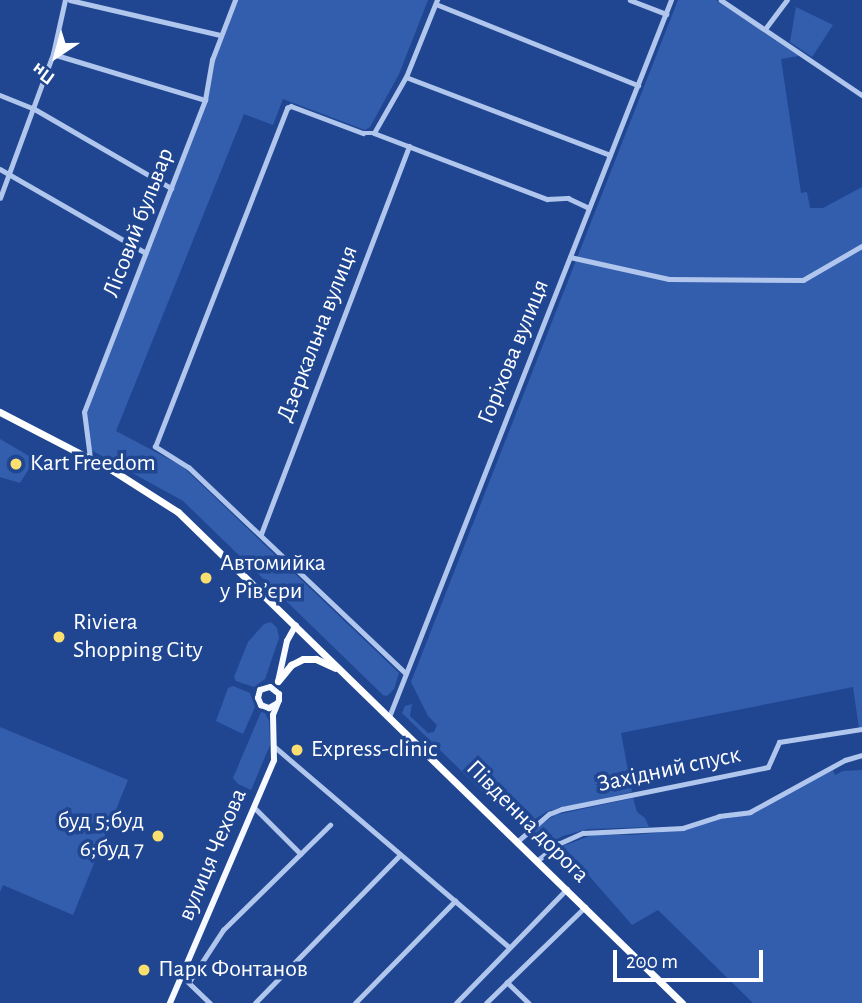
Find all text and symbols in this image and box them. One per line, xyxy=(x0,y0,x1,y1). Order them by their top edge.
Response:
north arrow xyxy=(21,21,91,91)
text: Пн xyxy=(28,59,58,88)
street label: Лісовий бульвар xyxy=(97,144,181,302)
street label: Дзеркальна вулиця xyxy=(271,242,365,426)
street label: Горіхова вулиця xyxy=(472,276,556,428)
place label: Kart Freedom xyxy=(30,450,156,478)
marker: Kart Freedom xyxy=(8,456,24,472)
place label: Автомийка у Рівʼєри xyxy=(220,550,326,606)
marker: Автомийка у Рівʼєри xyxy=(198,570,214,586)
place label: Riviera Shopping City xyxy=(73,609,203,665)
marker: Riviera Shopping City xyxy=(51,629,67,645)
place label: Express-clinic xyxy=(311,736,437,764)
street label: Західний спуск xyxy=(595,741,743,799)
marker: Express-clinic xyxy=(289,742,305,758)
street label: Південна дорога xyxy=(459,754,595,890)
street label: вулиця Чехова xyxy=(172,785,254,925)
place label: буд 5;буд 6;буд 7 xyxy=(57,808,144,864)
marker: буд 5;буд 6;буд 7 xyxy=(150,828,166,844)
scale bar xyxy=(617,936,768,980)
text: 200 m xyxy=(626,951,678,972)
place label: Парк Фонтанов xyxy=(158,956,308,984)
marker: Парк Фонтанов xyxy=(136,962,152,978)

